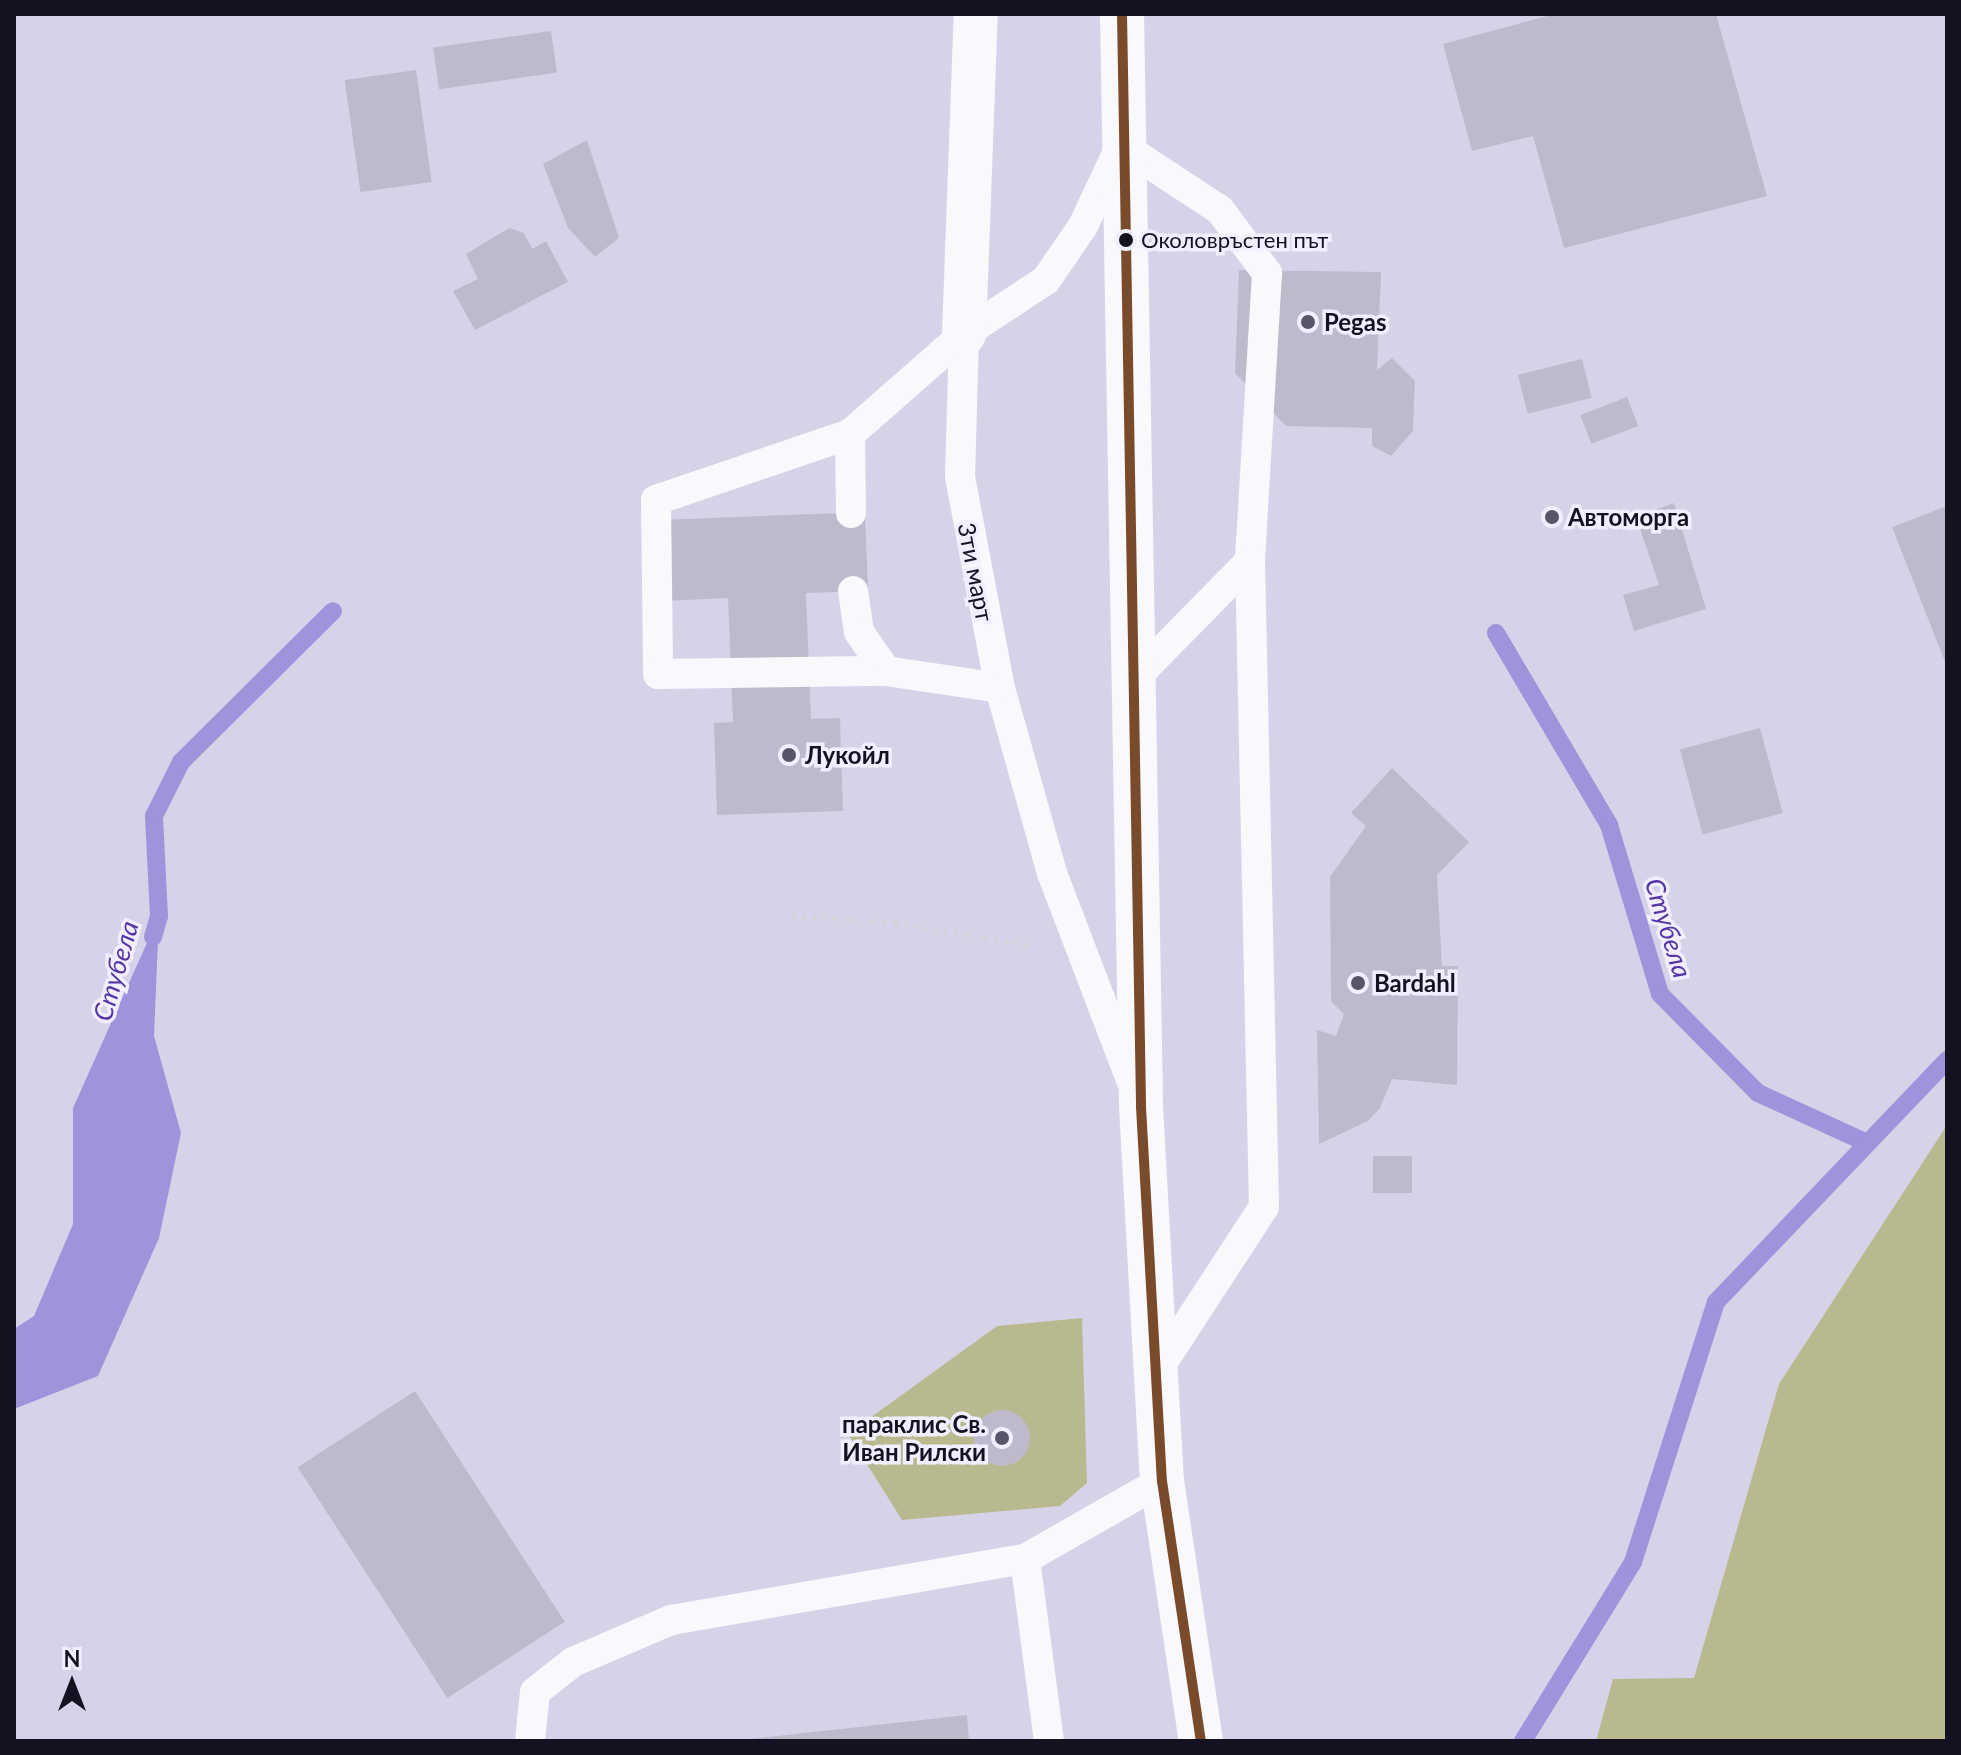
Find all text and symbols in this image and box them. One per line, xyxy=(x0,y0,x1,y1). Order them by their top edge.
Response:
place label: Околовръстен път xyxy=(1141,227,1328,253)
marker: Околовръстен път xyxy=(1118,232,1134,248)
place label: Pegas xyxy=(1324,308,1387,336)
marker: Pegas xyxy=(1299,313,1317,331)
place label: Автоморга xyxy=(1568,503,1689,531)
marker: Автоморга xyxy=(1543,508,1561,526)
street label: 3ти март xyxy=(952,520,1000,624)
place label: Лукойл xyxy=(805,741,890,769)
marker: Лукойл xyxy=(780,746,798,764)
water label: Стубела xyxy=(1638,874,1698,982)
water label: Стубела xyxy=(87,918,145,1024)
place label: Bardahl xyxy=(1374,969,1456,997)
marker: Bardahl xyxy=(1349,974,1367,992)
place label: параклис Св. Иван Рилски xyxy=(842,1410,986,1466)
marker: параклис Св. Иван Рилски xyxy=(993,1429,1011,1447)
north arrow xyxy=(32,1643,112,1723)
text: N xyxy=(64,1645,80,1672)

